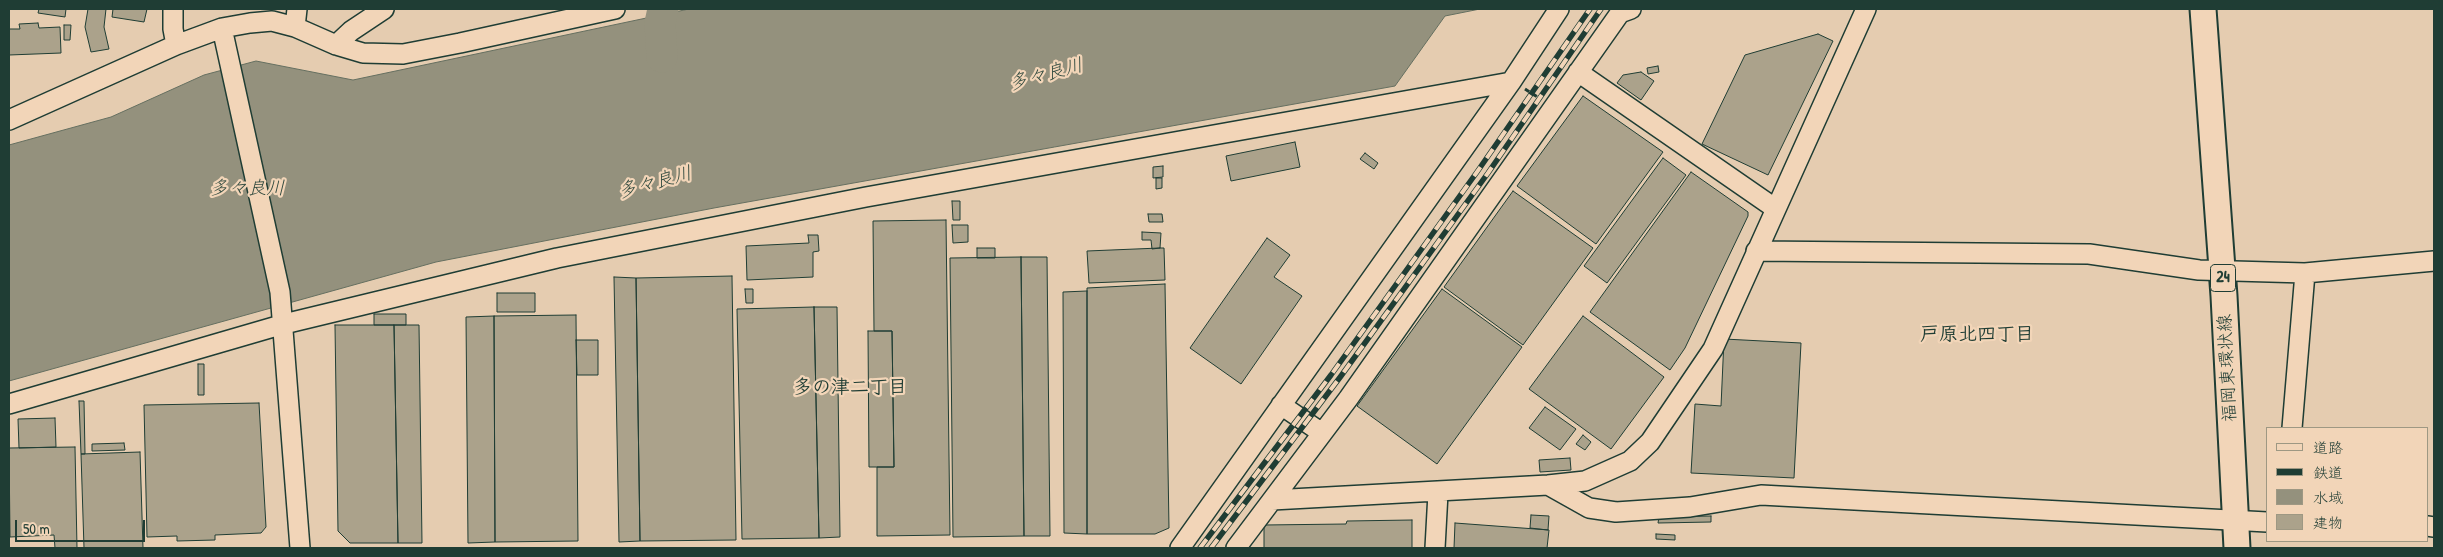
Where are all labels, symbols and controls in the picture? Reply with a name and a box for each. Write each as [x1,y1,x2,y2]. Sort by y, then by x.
water label: 多々良川 [1006,54,1086,96]
water label: 多々良川 [615,162,695,204]
water label: 多々良川 [209,178,285,200]
road number: 24 [2210,264,2236,292]
street label: 福岡東環状線 [2214,314,2242,422]
district label: 戸原北四丁目 [1920,324,2034,346]
district label: 多の津二丁目 [793,377,907,399]
legend [2266,427,2428,542]
text: 道路 [2313,437,2343,458]
text: 鉄道 [2313,462,2343,483]
text: 水域 [2313,487,2343,508]
scale bar [18,510,148,542]
text: 建物 [2313,512,2343,533]
text: 50 m [23,518,50,539]

